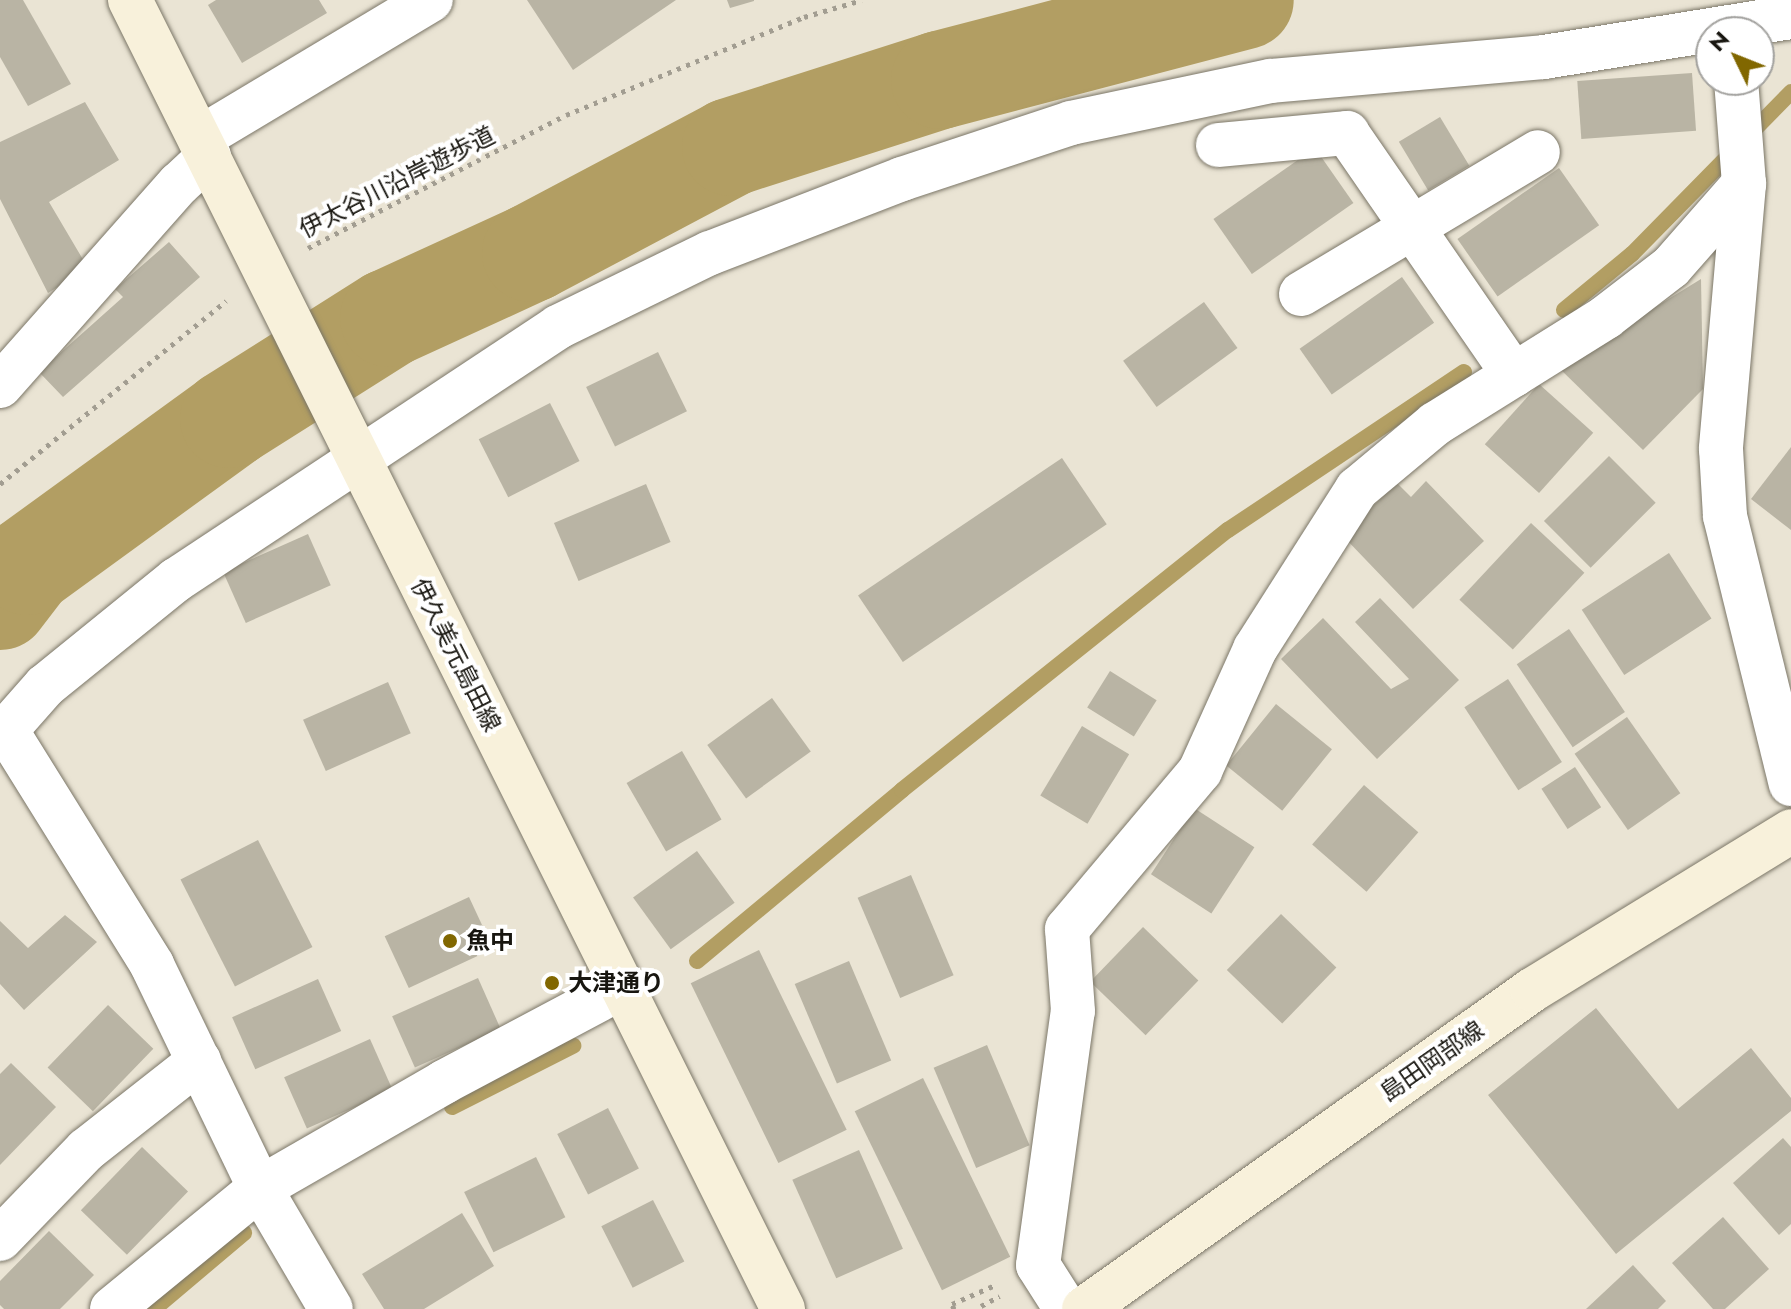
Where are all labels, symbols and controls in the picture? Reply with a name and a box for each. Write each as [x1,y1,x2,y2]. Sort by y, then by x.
north arrow [1695,16,1775,96]
text: N [1701,24,1737,58]
street label: 伊太谷川沿岸遊歩道 [294,120,500,244]
street label: 伊久美元島田線 [405,574,507,736]
place label: 魚中 [466,927,514,955]
marker: 魚中 [441,932,459,950]
place label: 大津通り [568,969,664,997]
marker: 大津通り [543,974,561,992]
street label: 島田岡部線 [1375,1015,1489,1107]

